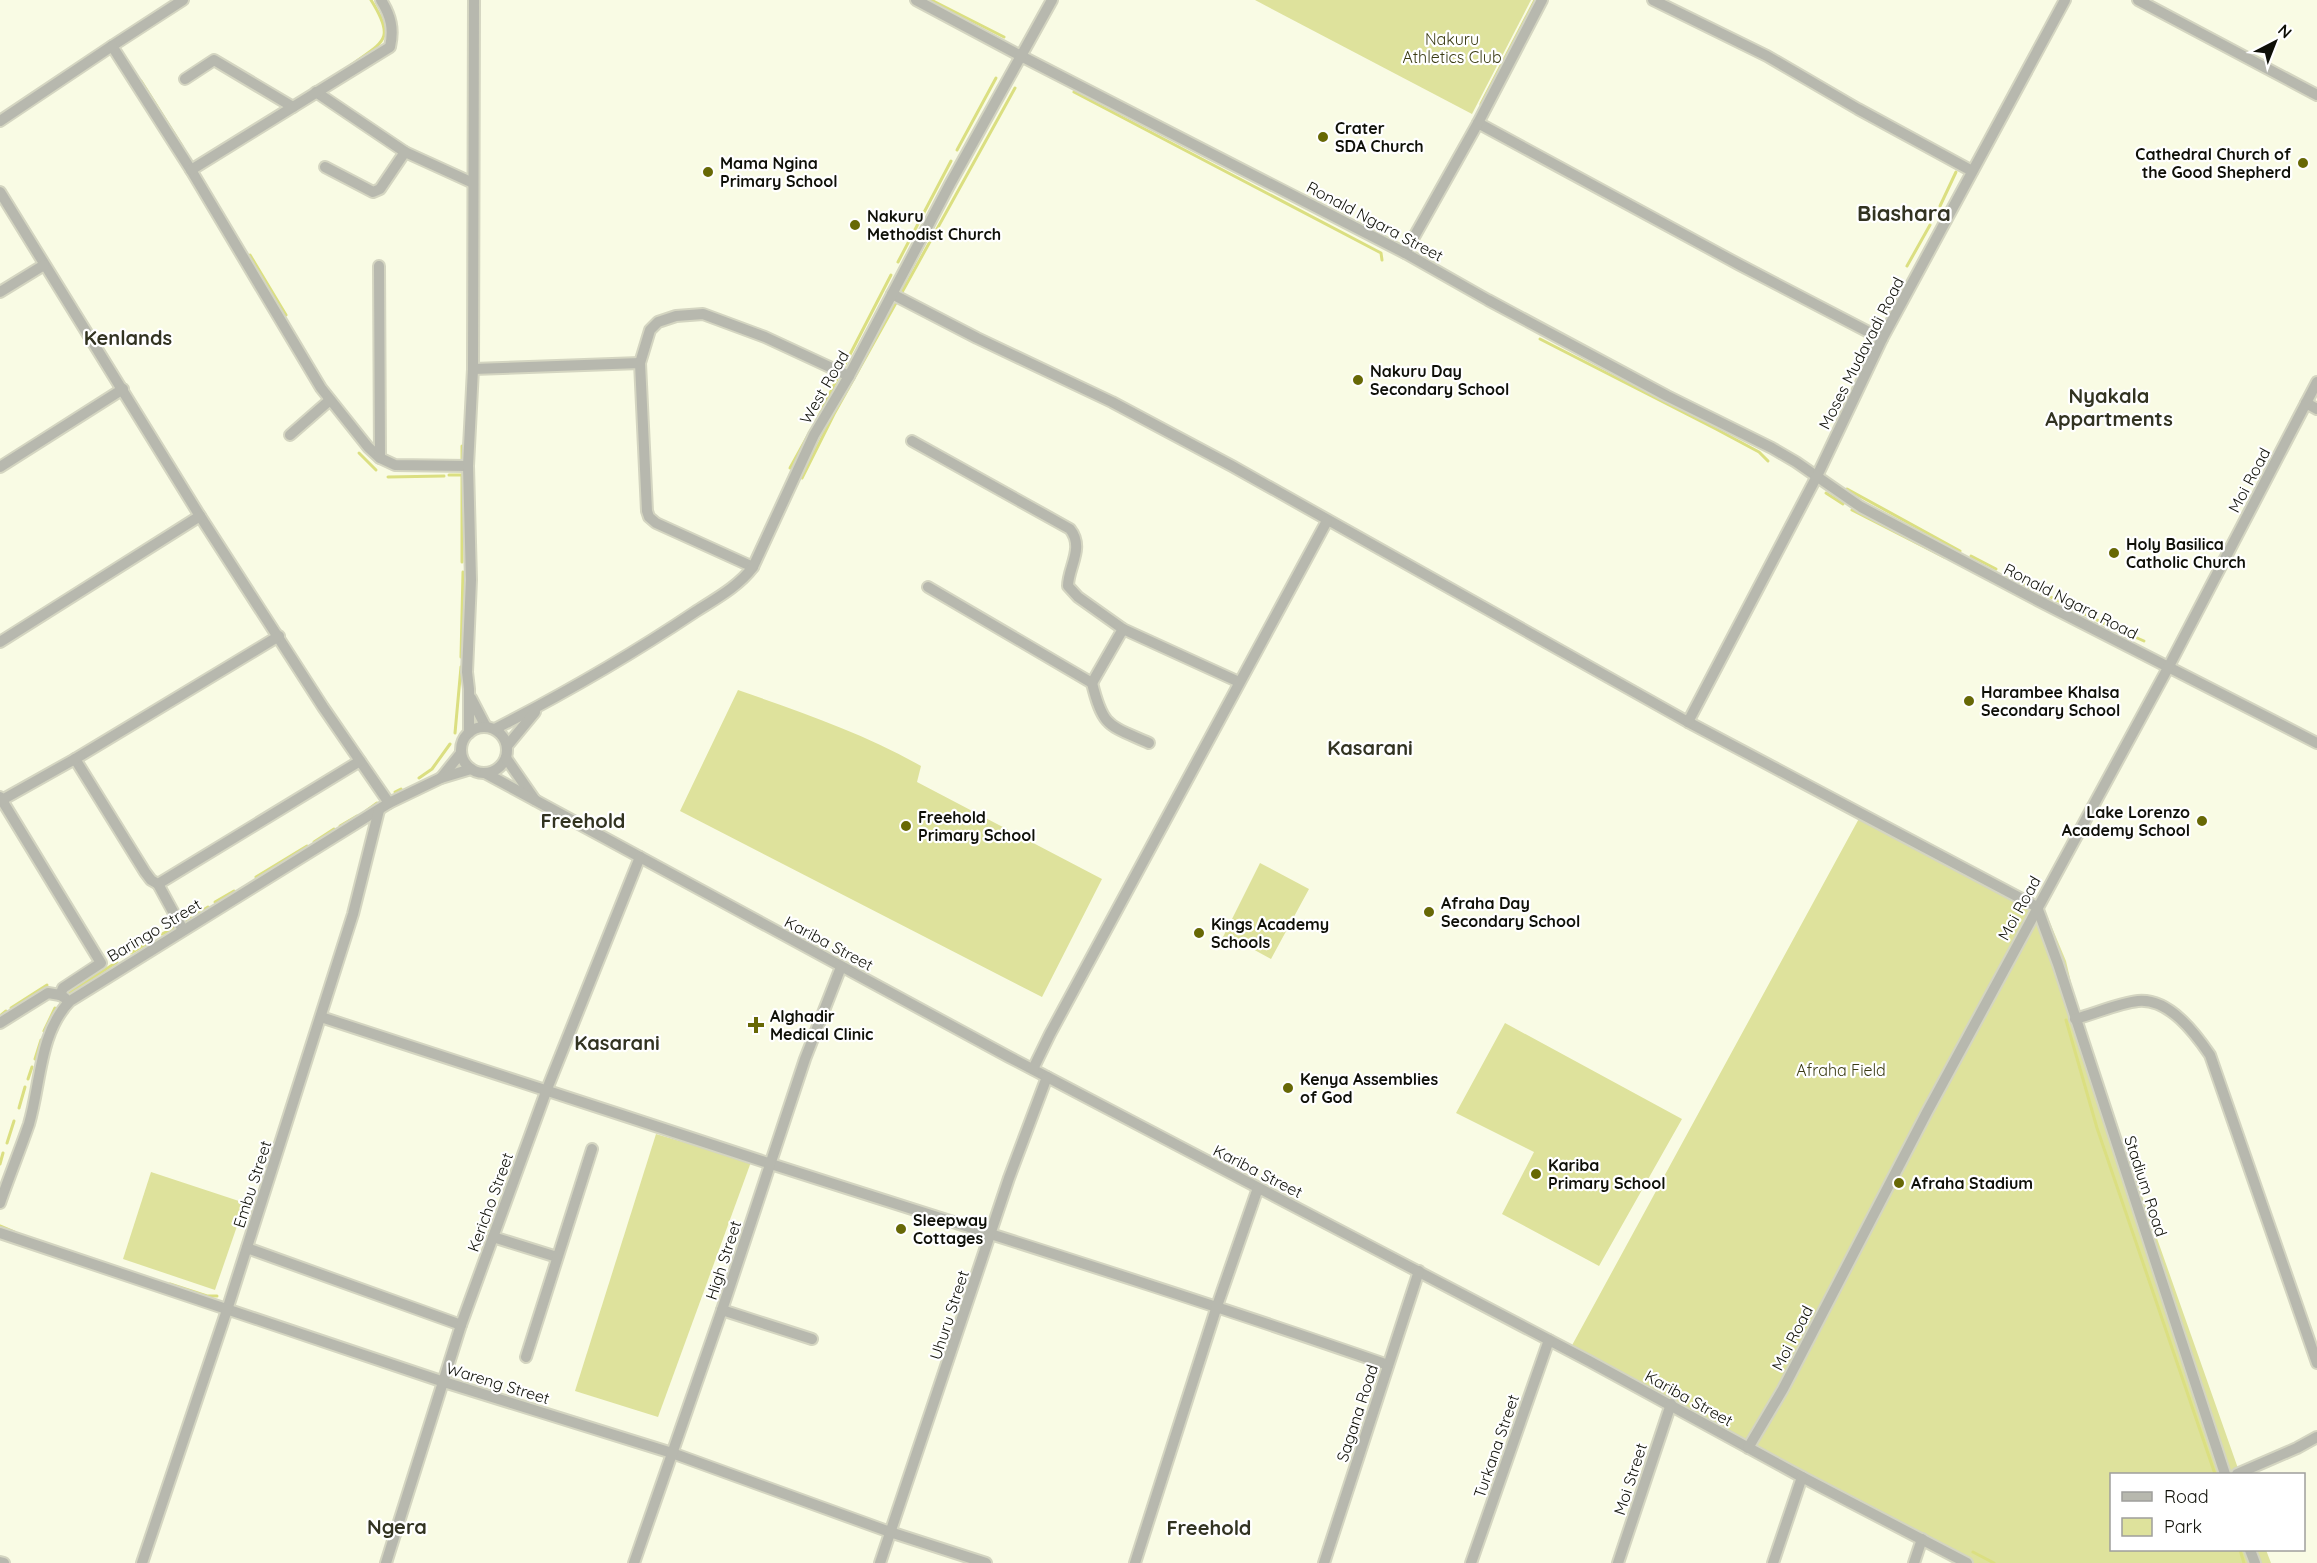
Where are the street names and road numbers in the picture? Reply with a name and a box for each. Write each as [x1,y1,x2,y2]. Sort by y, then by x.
street label: Ronald Ngara Street [1303,177,1447,265]
street label: Moses Mudavadi Road [1814,274,1908,432]
street label: West Road [795,347,853,427]
street label: Moi Road [2224,444,2274,516]
street label: Ronald Ngara Road [2001,559,2141,643]
street label: Moi Road [1993,872,2045,944]
street label: Baringo Street [103,894,205,966]
street label: Kariba Street [781,911,877,975]
street label: Stadium Road [2120,1133,2172,1239]
street label: Embu Street [228,1138,276,1230]
street label: Kariba Street [1210,1140,1306,1202]
street label: Kericho Street [463,1150,517,1254]
street label: High Street [701,1218,745,1302]
street label: Uhuru Street [925,1268,973,1362]
street label: Moi Road [1767,1302,1817,1374]
street label: Wareng Street [444,1358,552,1408]
street label: Sagana Road [1332,1362,1382,1464]
street label: Kariba Street [1641,1366,1737,1430]
street label: Turkana Street [1469,1392,1523,1500]
street label: Moi Street [1609,1441,1651,1517]

